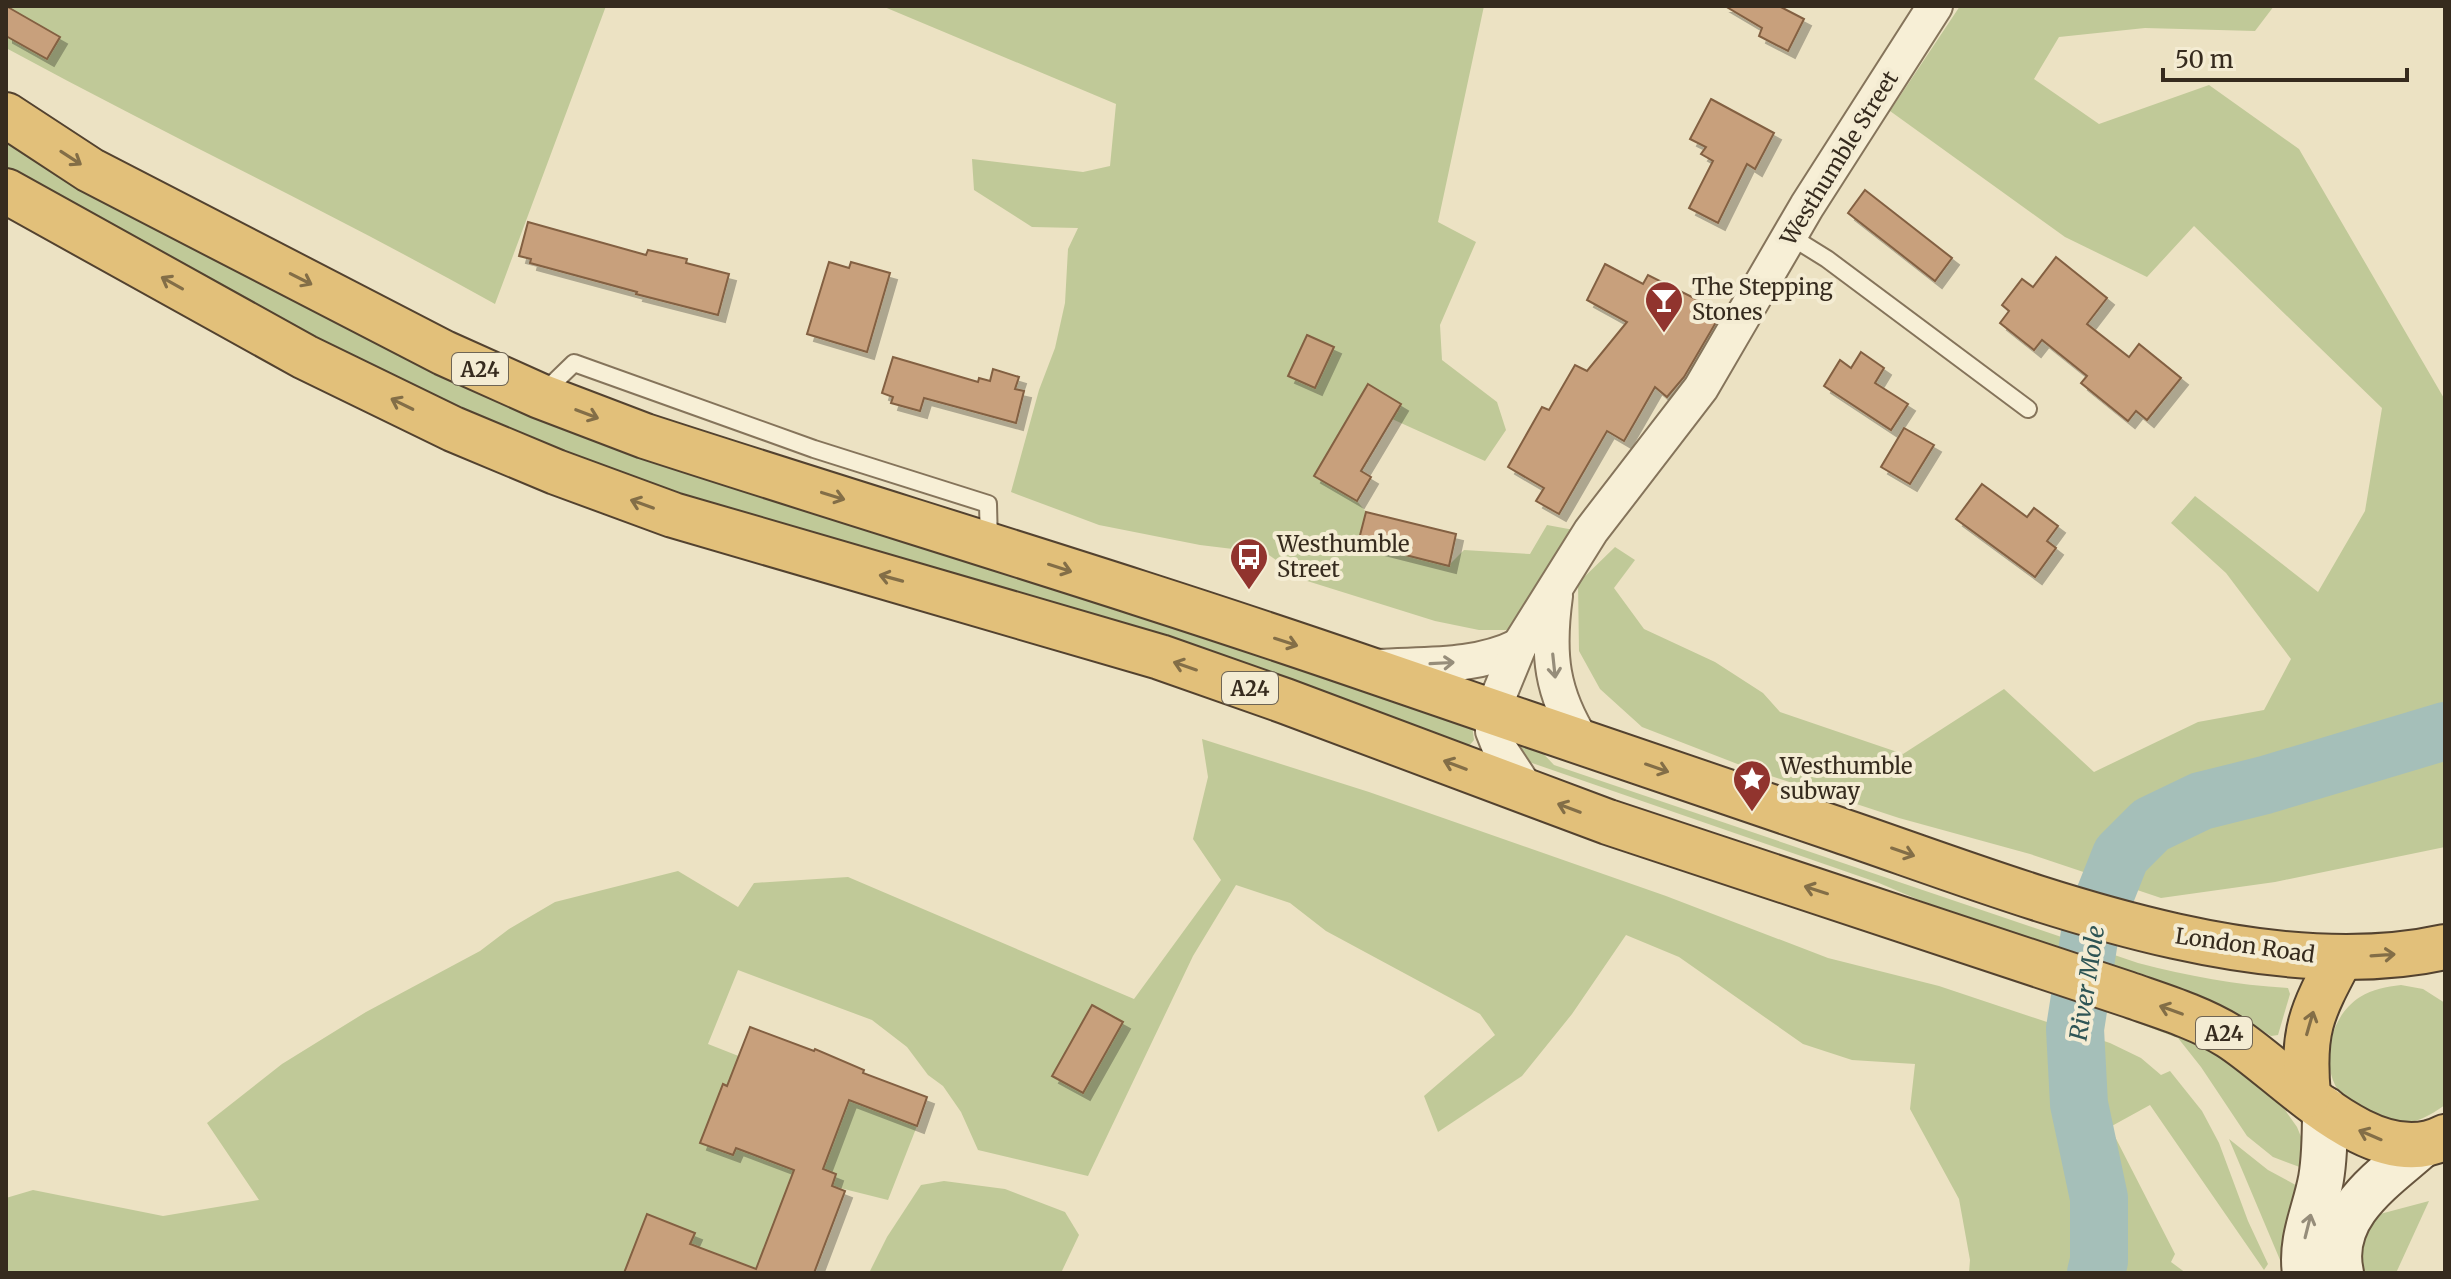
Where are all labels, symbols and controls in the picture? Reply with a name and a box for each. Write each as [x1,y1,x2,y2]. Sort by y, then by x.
scale bar [2163,32,2407,82]
text: 50 m [2175,44,2234,75]
street label: Westhumble Street [1773,65,1904,251]
one-way arrow [60,150,82,166]
one-way arrow [289,271,313,287]
place label: The Stepping Stones [1692,273,1833,326]
one-way arrow [160,275,184,290]
bar icon: The Stepping Stones [1643,279,1685,334]
road number: A24 [452,353,508,385]
one-way arrow [390,396,414,411]
one-way arrow [574,408,599,422]
one-way arrow [820,490,845,505]
one-way arrow [630,495,655,510]
place label: Westhumble Street [1276,530,1409,583]
bus stop icon: Westhumble Street [1228,536,1270,591]
one-way arrow [1048,562,1073,577]
one-way arrow [878,570,904,585]
one-way arrow [1273,635,1298,650]
one-way arrow [1546,652,1561,678]
one-way arrow [1428,655,1455,670]
one-way arrow [1173,657,1198,672]
road number: A24 [1222,672,1278,704]
place label: Westhumble subway [1779,752,1912,805]
one-way arrow [1443,757,1468,771]
place icon: Westhumble subway [1731,758,1773,813]
one-way arrow [1644,762,1669,777]
one-way arrow [1557,800,1582,814]
one-way arrow [1890,845,1915,860]
one-way arrow [1803,882,1828,897]
street label: London Road [2173,921,2317,969]
water label: River Mole [2063,923,2111,1043]
one-way arrow [2369,947,2396,962]
one-way arrow [2159,1002,2184,1016]
one-way arrow [2303,1011,2318,1037]
road number: A24 [2196,1017,2252,1049]
one-way arrow [2358,1127,2383,1142]
one-way arrow [2302,1214,2317,1240]

